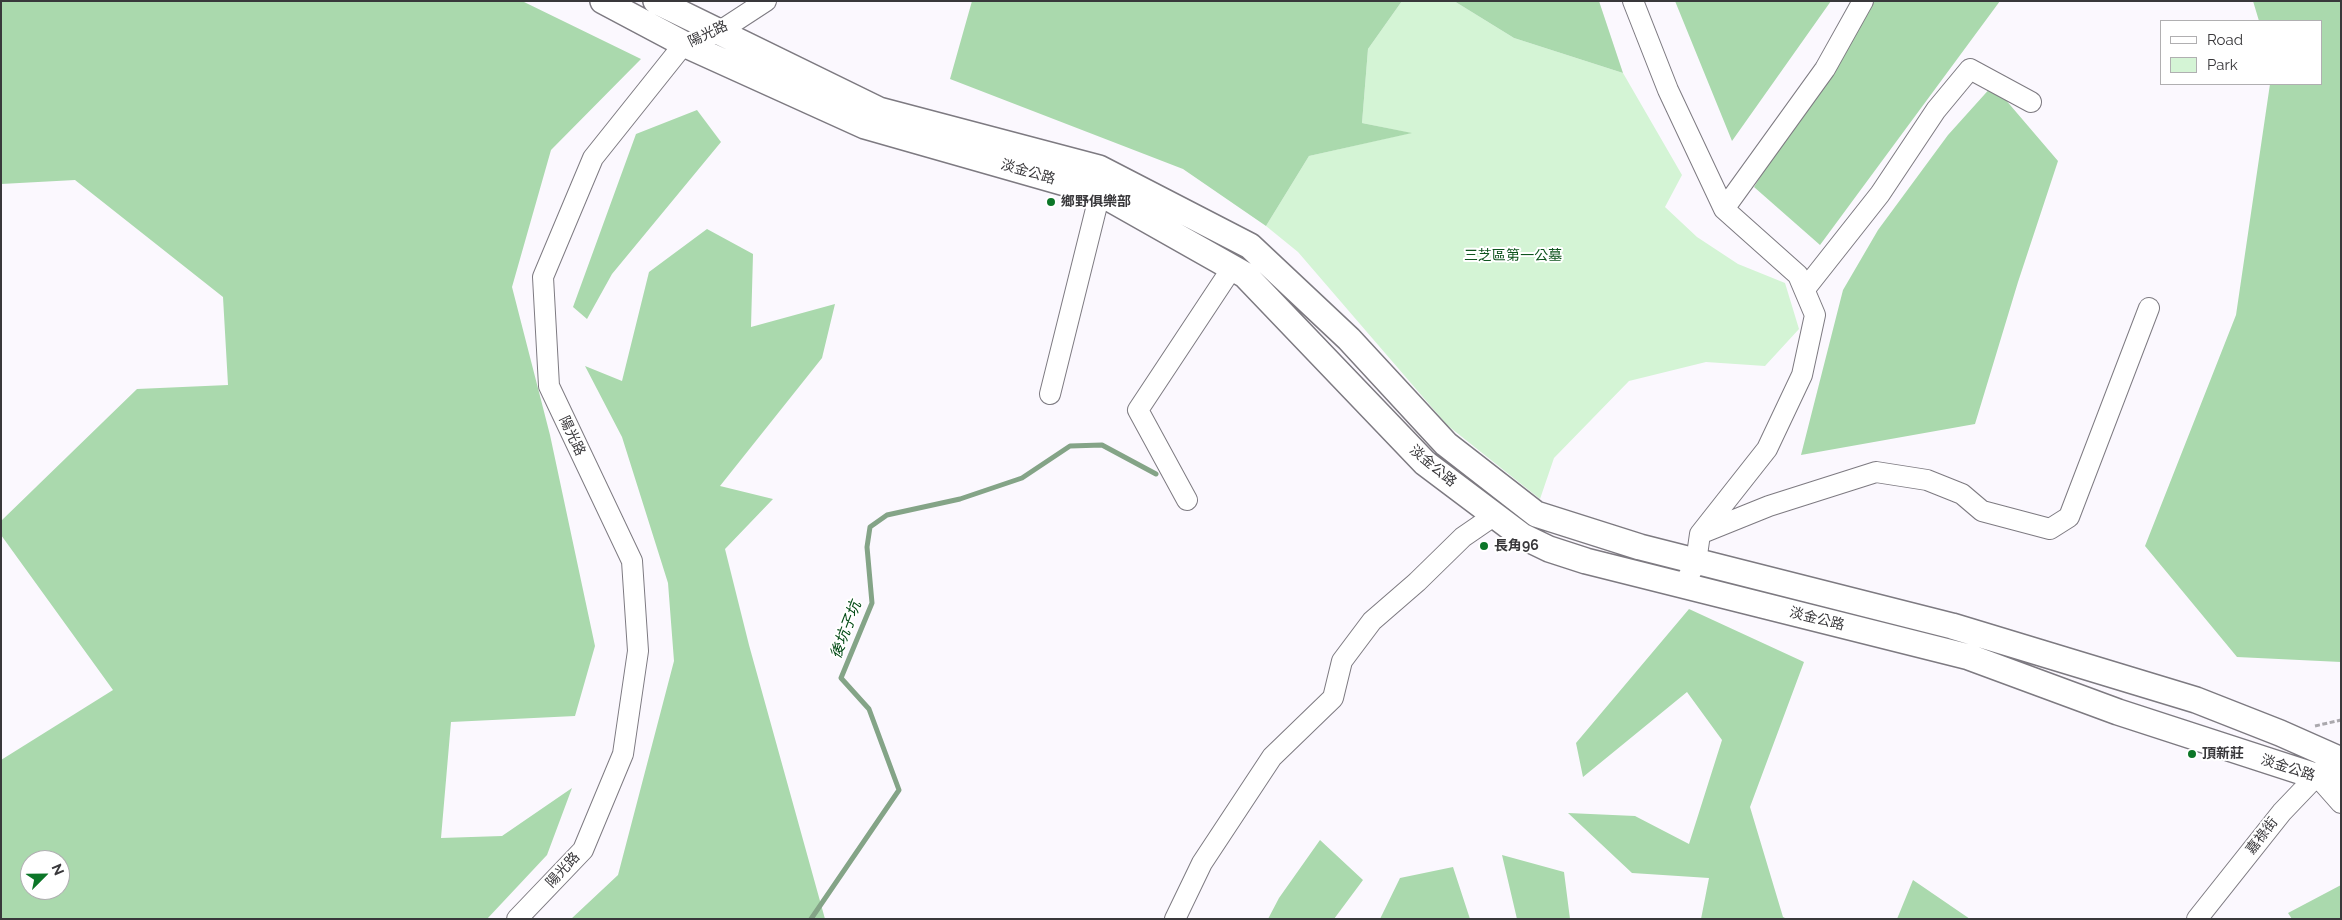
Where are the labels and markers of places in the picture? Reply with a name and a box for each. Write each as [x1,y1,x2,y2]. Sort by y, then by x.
place label: 鄉野俱樂部 [1061,194,1131,210]
marker: 鄉野俱樂部 [1045,196,1057,208]
place label: 長角96 [1494,538,1539,554]
marker: 長角96 [1478,540,1490,552]
place label: 頂新莊 [2202,746,2244,762]
marker: 頂新莊 [2186,748,2198,760]

